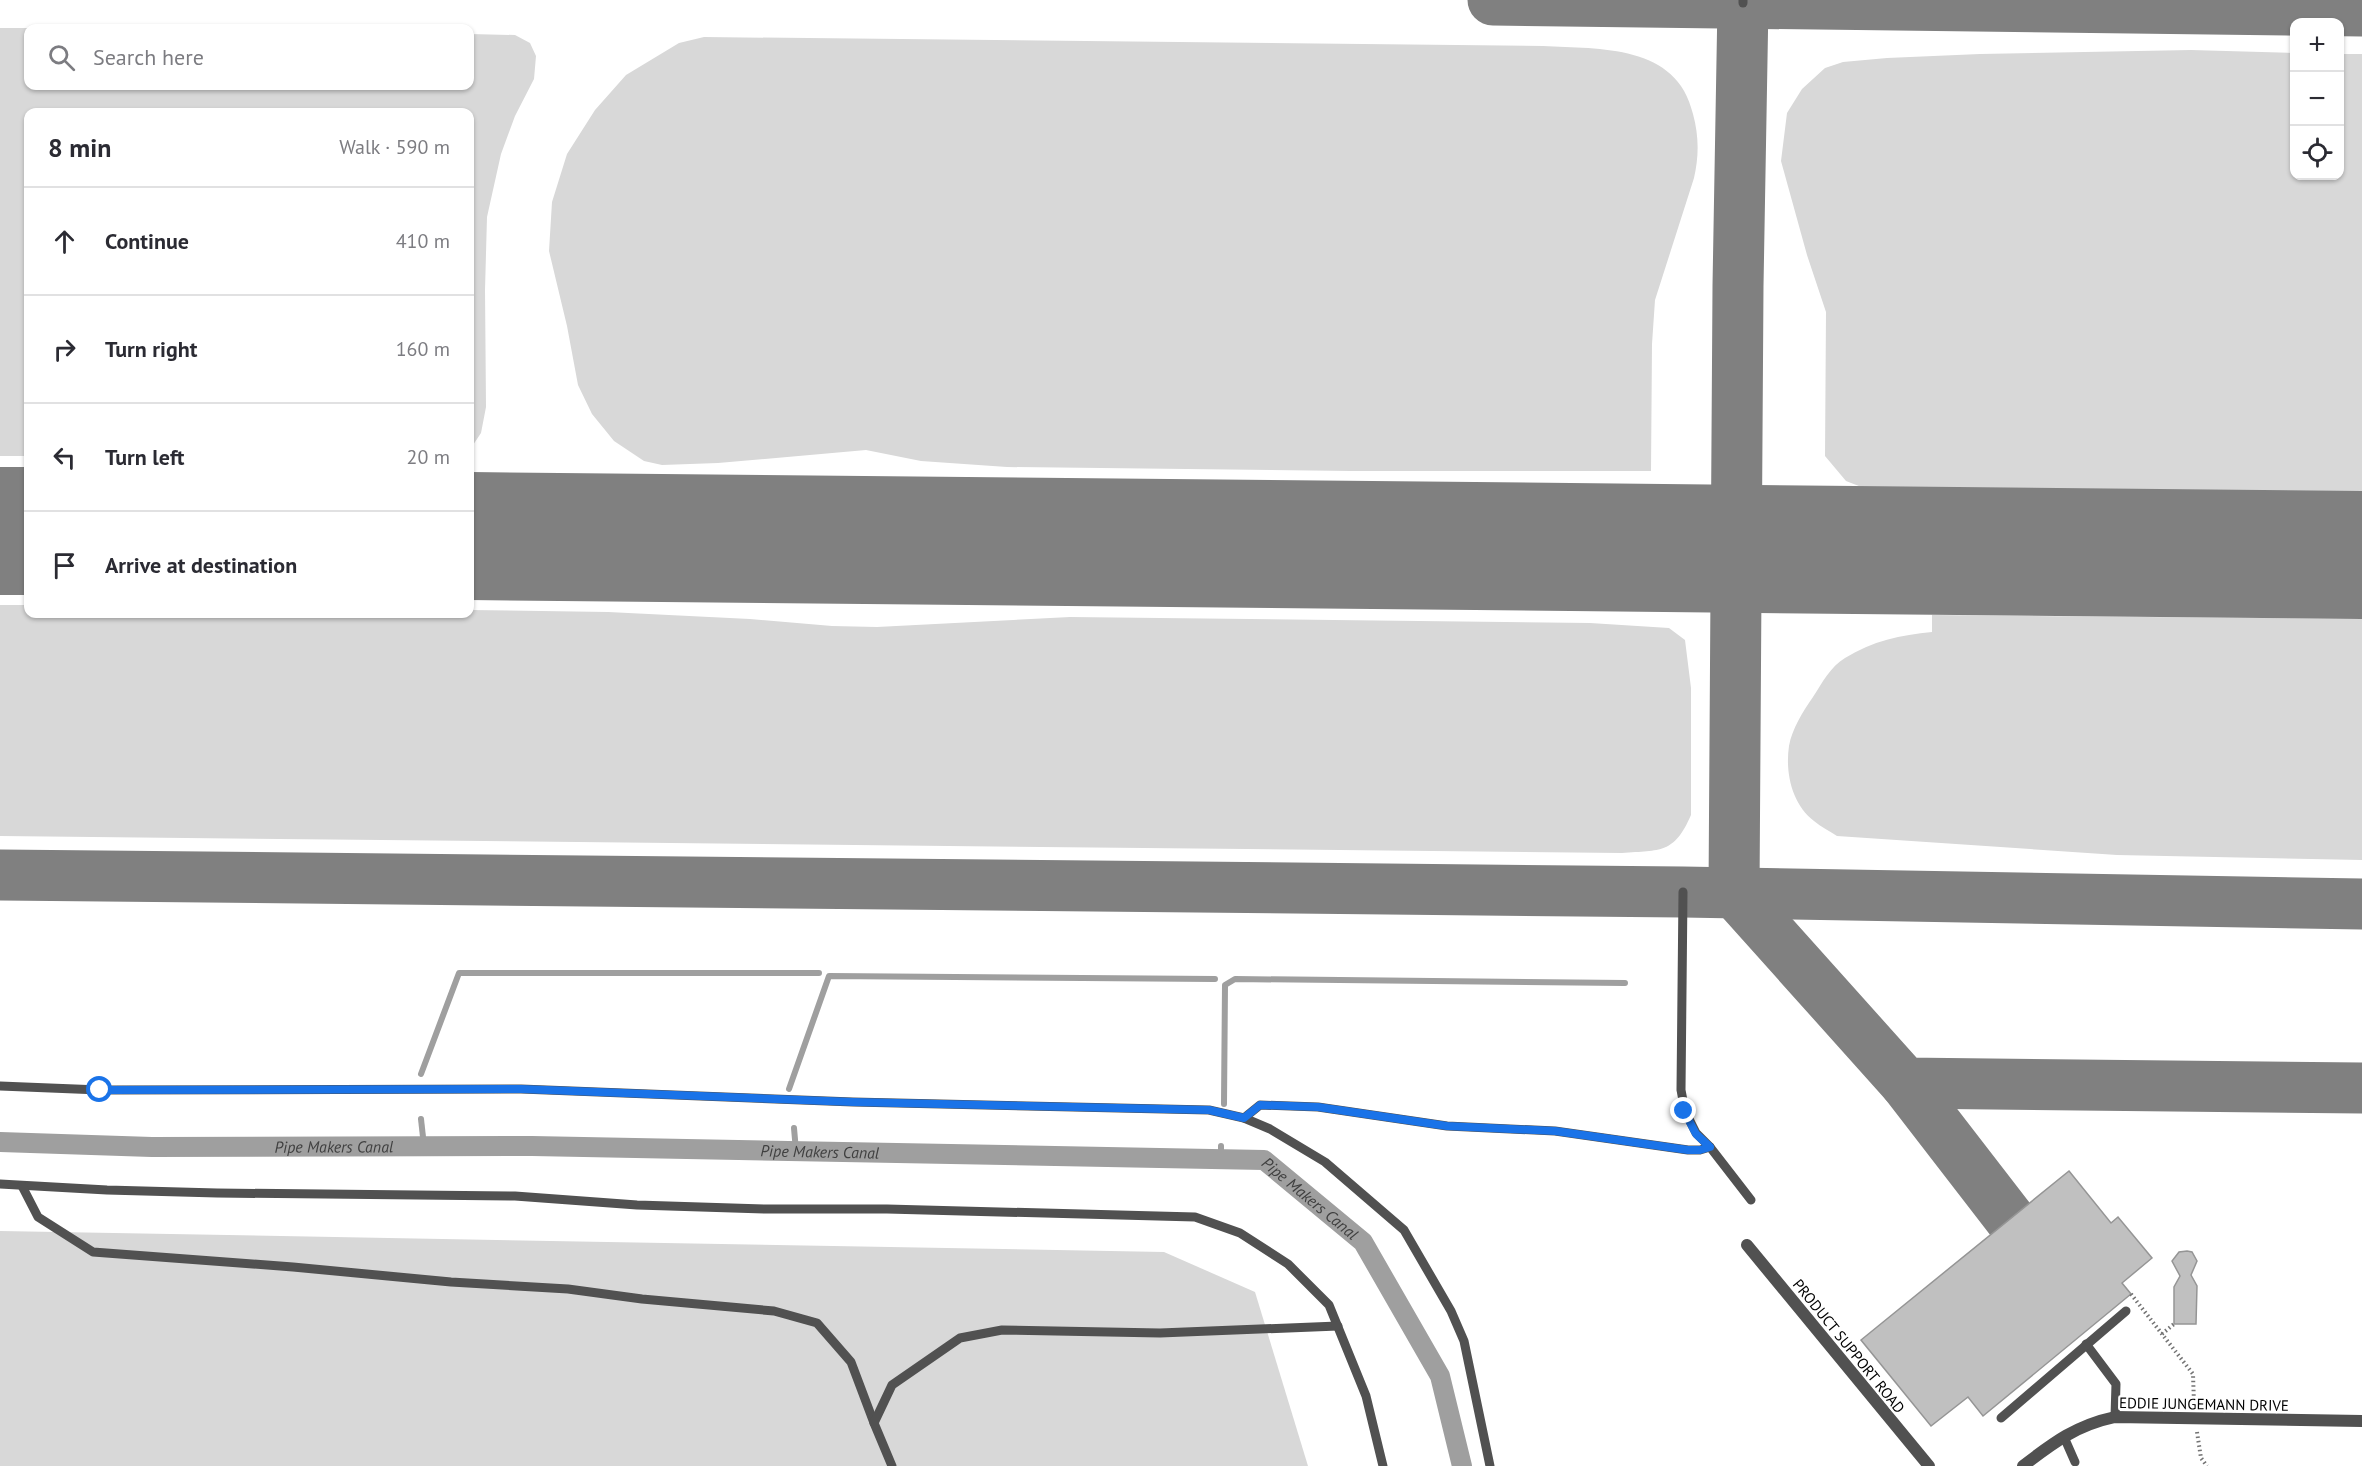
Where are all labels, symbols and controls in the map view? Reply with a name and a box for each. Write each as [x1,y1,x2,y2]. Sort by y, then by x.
map controls [2290,18,2344,180]
button: + [2290,18,2344,72]
search box [24,24,474,90]
icon: search [45,41,78,74]
text: Search here [93,43,204,71]
button: − [2290,72,2344,126]
button: locate [2290,126,2344,180]
text: 8 min [48,131,111,164]
text: Walk · 590 m [339,134,450,160]
icon: ahead [48,225,81,258]
text: Continue [105,227,189,255]
text: 410 m [396,228,450,254]
icon: right [48,333,81,366]
text: Turn right [105,335,197,363]
text: 160 m [396,336,450,362]
icon: left [48,441,81,474]
text: Turn left [105,443,185,471]
text: 20 m [407,444,450,470]
icon: arrive [48,549,81,582]
text: Arrive at destination [105,551,297,579]
route start [86,1076,112,1102]
route end [1670,1097,1696,1123]
water label: Pipe Makers Canal [274,1136,394,1157]
water label: Pipe Makers Canal [760,1140,880,1163]
water label: Pipe Makers Canal [1258,1153,1363,1244]
street label: PRODUCT SUPPORT ROAD [1789,1275,1909,1417]
street label: EDDIE JUNGEMANN DRIVE [2119,1393,2289,1415]

